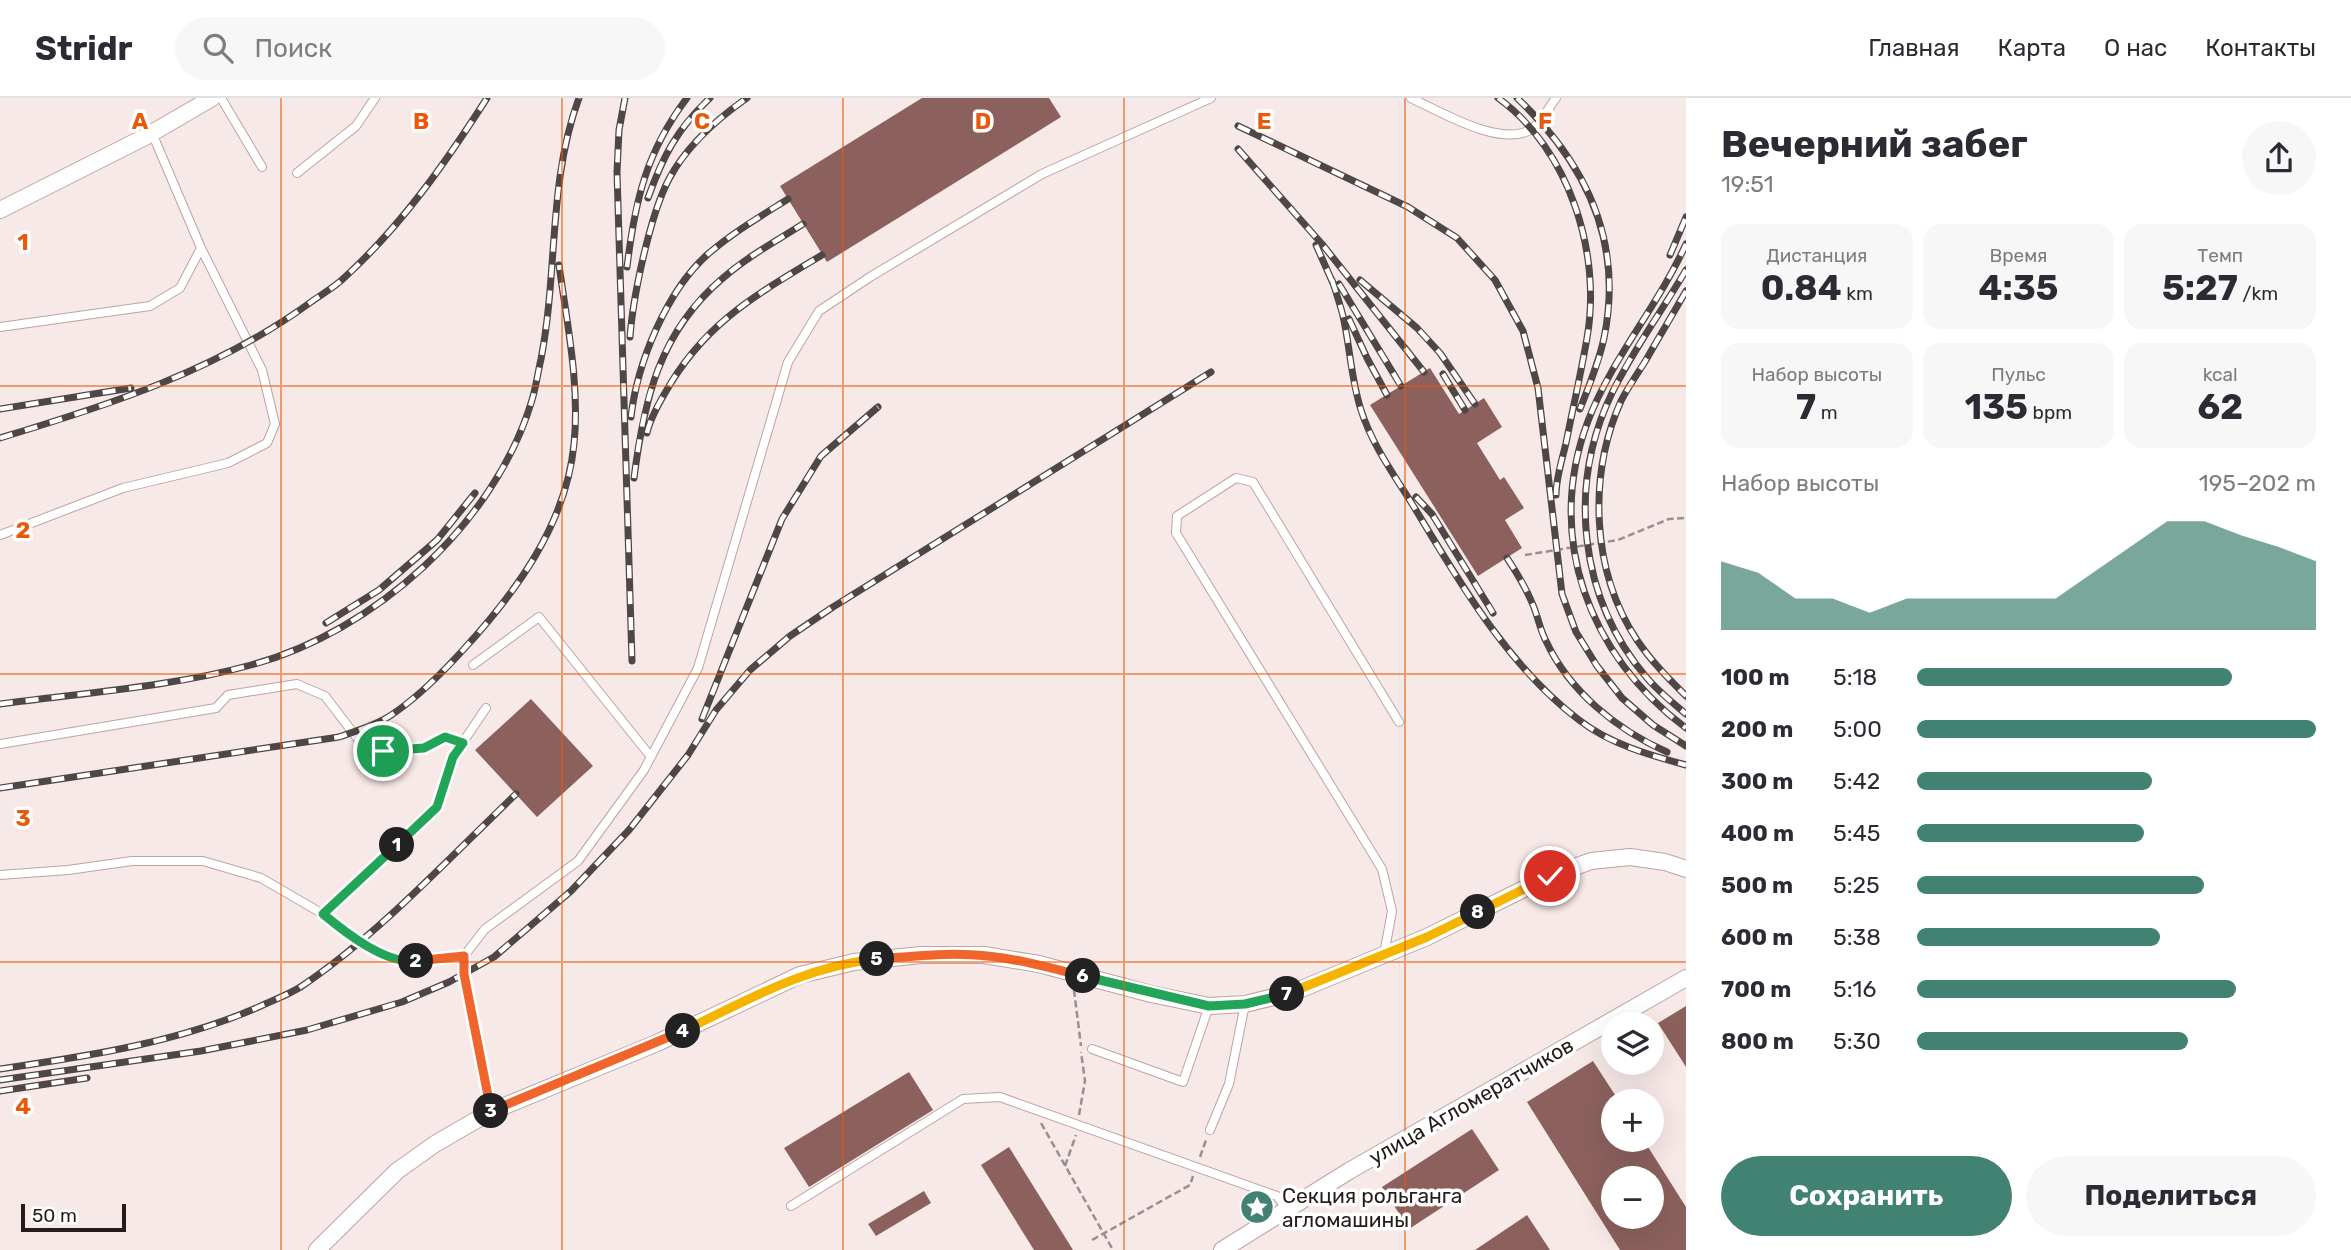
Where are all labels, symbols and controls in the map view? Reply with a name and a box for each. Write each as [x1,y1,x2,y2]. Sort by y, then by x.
search box [175,17,665,80]
text: Stridr [35,29,133,68]
icon: search [199,29,237,67]
text: Поиск [255,33,332,64]
text: Главная [1868,34,1960,62]
text: Карта [1998,34,2066,62]
text: О нас [2104,34,2167,62]
text: Контакты [2205,34,2316,62]
text: A [132,107,149,135]
text: B [413,107,429,135]
text: C [694,107,710,135]
text: D [975,107,991,135]
text: E [1257,107,1271,135]
text: F [1538,107,1552,135]
text: Вечерний забег [1721,121,2028,167]
button: share [2242,121,2316,195]
text: 19:51 [1721,170,1774,198]
text: 1 [17,228,29,256]
text: Дистанция [1766,244,1867,267]
text: Время [1990,244,2047,267]
text: Темп [2197,244,2243,267]
text: 0.84 [1761,267,1842,309]
text: 4:35 [1979,267,2058,309]
text: 5:27 [2162,267,2238,309]
text: km [1842,282,1873,305]
text: /km [2238,282,2278,305]
text: Набор высоты [1751,363,1882,386]
text: Пульс [1991,363,2046,386]
text: kcal [2203,363,2238,386]
text: 7 [1796,386,1816,428]
text: 135 [1965,386,2028,428]
text: 62 [2197,386,2243,428]
text: m [1816,401,1838,424]
text: bpm [2028,401,2072,424]
text: Набор высоты [1721,469,1879,497]
text: 195–202 m [2199,469,2316,497]
text: 2 [16,516,30,544]
text: 100 m [1721,663,1790,691]
text: 5:18 [1833,663,1877,691]
text: 200 m [1721,715,1793,743]
text: 5:00 [1833,715,1882,743]
pin [353,721,413,781]
icon: arrive [364,732,402,770]
text: 300 m [1721,767,1793,795]
text: 5:42 [1833,767,1880,795]
text: 3 [15,804,31,832]
text: 400 m [1721,819,1794,847]
text: 5:45 [1833,819,1881,847]
pin: 1 [380,828,414,862]
text: 1 [392,833,401,856]
pin [1520,846,1580,906]
icon: check [1531,857,1569,895]
text: 500 m [1721,871,1793,899]
text: 5:25 [1833,871,1880,899]
pin: 8 [1460,894,1496,930]
text: 8 [1471,900,1484,923]
text: 600 m [1721,923,1793,951]
text: 5:38 [1833,923,1881,951]
pin: 5 [860,942,894,976]
pin: 2 [398,944,434,978]
text: 5 [870,947,883,970]
text: 2 [409,949,422,972]
pin: 6 [1066,958,1100,994]
text: 6 [1076,964,1089,987]
text: 700 m [1721,975,1791,1003]
text: 5:16 [1833,975,1876,1003]
pin: 7 [1270,976,1304,1012]
text: 7 [1281,982,1292,1005]
map controls [1601,1012,1664,1229]
button: layers [1601,1012,1664,1075]
pin: 4 [666,1014,700,1048]
text: 4 [676,1019,689,1042]
text: 800 m [1721,1027,1794,1055]
text: 5:30 [1833,1027,1881,1055]
street label: улица Агломератчиков [1364,1032,1578,1170]
button: + [1601,1089,1664,1152]
text: 4 [15,1092,31,1120]
pin: 3 [474,1094,508,1128]
text: 3 [484,1099,497,1122]
button: Сохранить [1721,1156,2012,1236]
button: Поделиться [2026,1156,2316,1236]
button: − [1601,1166,1664,1229]
place label: Секция рольганга агломашины [1282,1183,1462,1232]
place icon: Секция рольганга агломашины [1238,1188,1276,1226]
scale bar [21,1201,126,1233]
text: 50 m [32,1204,77,1227]

